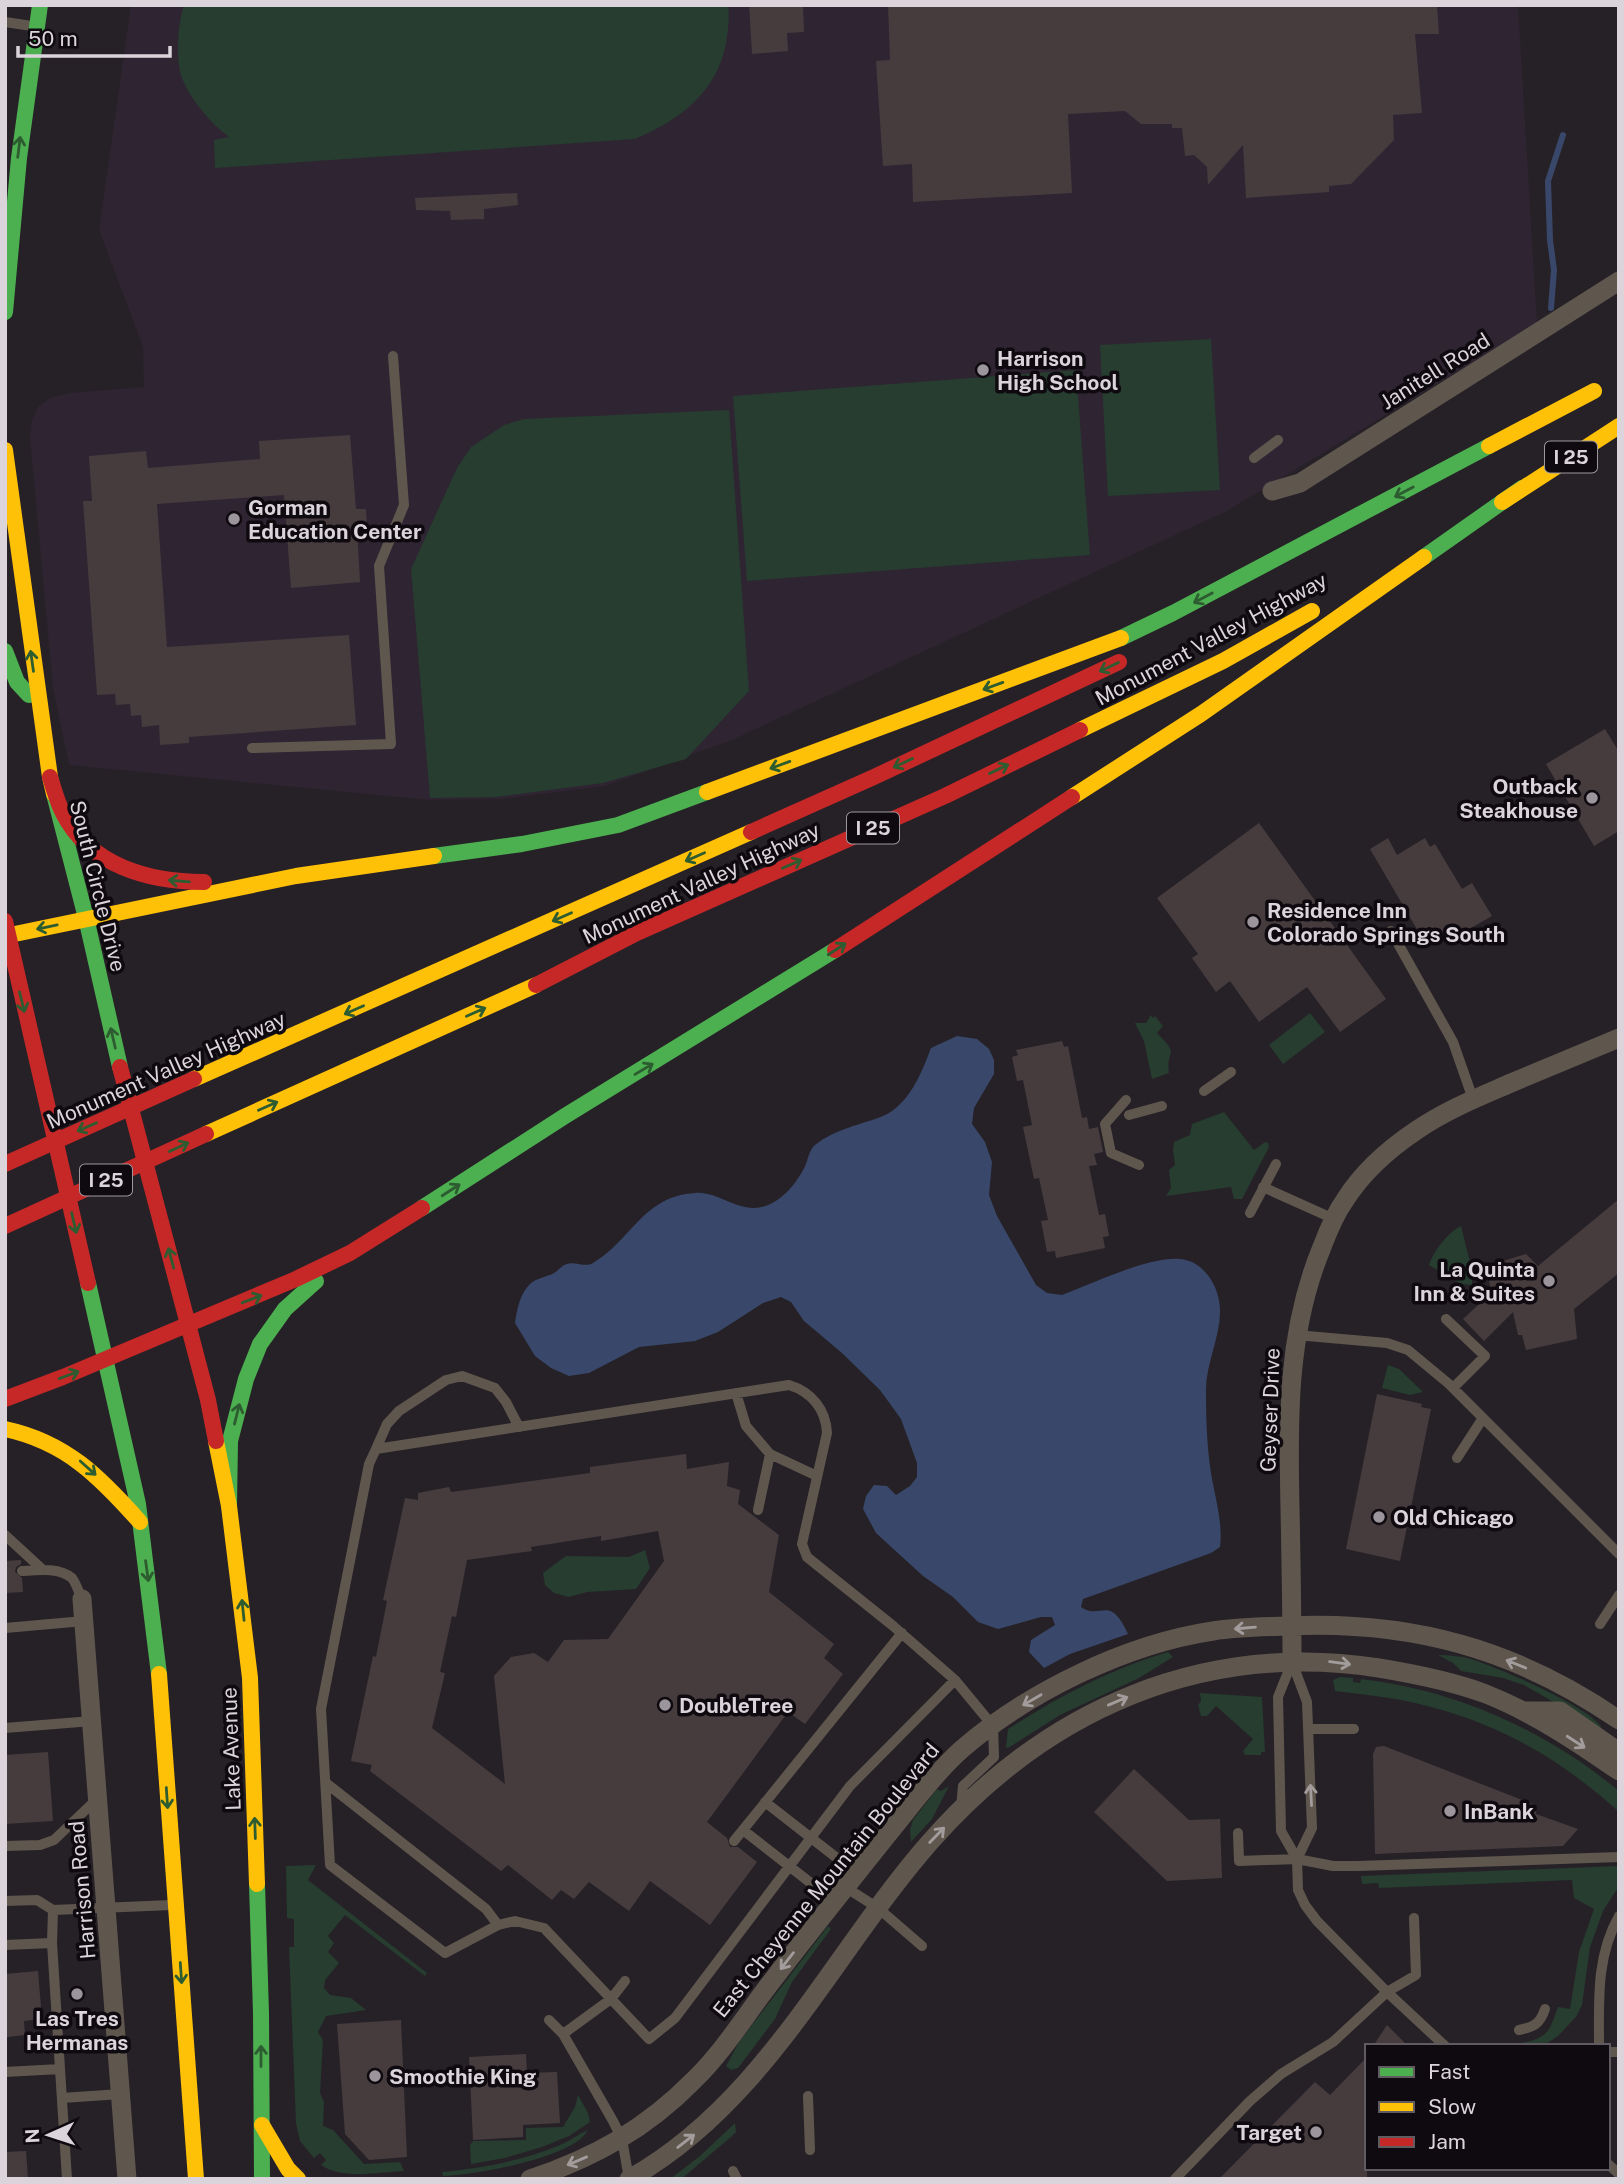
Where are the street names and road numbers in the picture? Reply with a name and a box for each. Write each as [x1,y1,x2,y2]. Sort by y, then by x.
street label: Janitell Road [1376,328,1494,414]
road number: I 25 [1545,442,1597,472]
street label: Monument Valley Highway [1091,567,1331,711]
street label: South Circle Drive [65,798,131,974]
road number: I 25 [847,813,899,844]
street label: Monument Valley Highway [578,817,824,949]
street label: Monument Valley Highway [43,1006,289,1134]
road number: I 25 [80,1164,132,1196]
street label: Geyser Drive [1255,1347,1285,1473]
street label: Lake Avenue [216,1687,246,1811]
street label: East Cheyenne Mountain Boulevard [708,1738,944,2022]
street label: Harrison Road [64,1820,100,1960]

